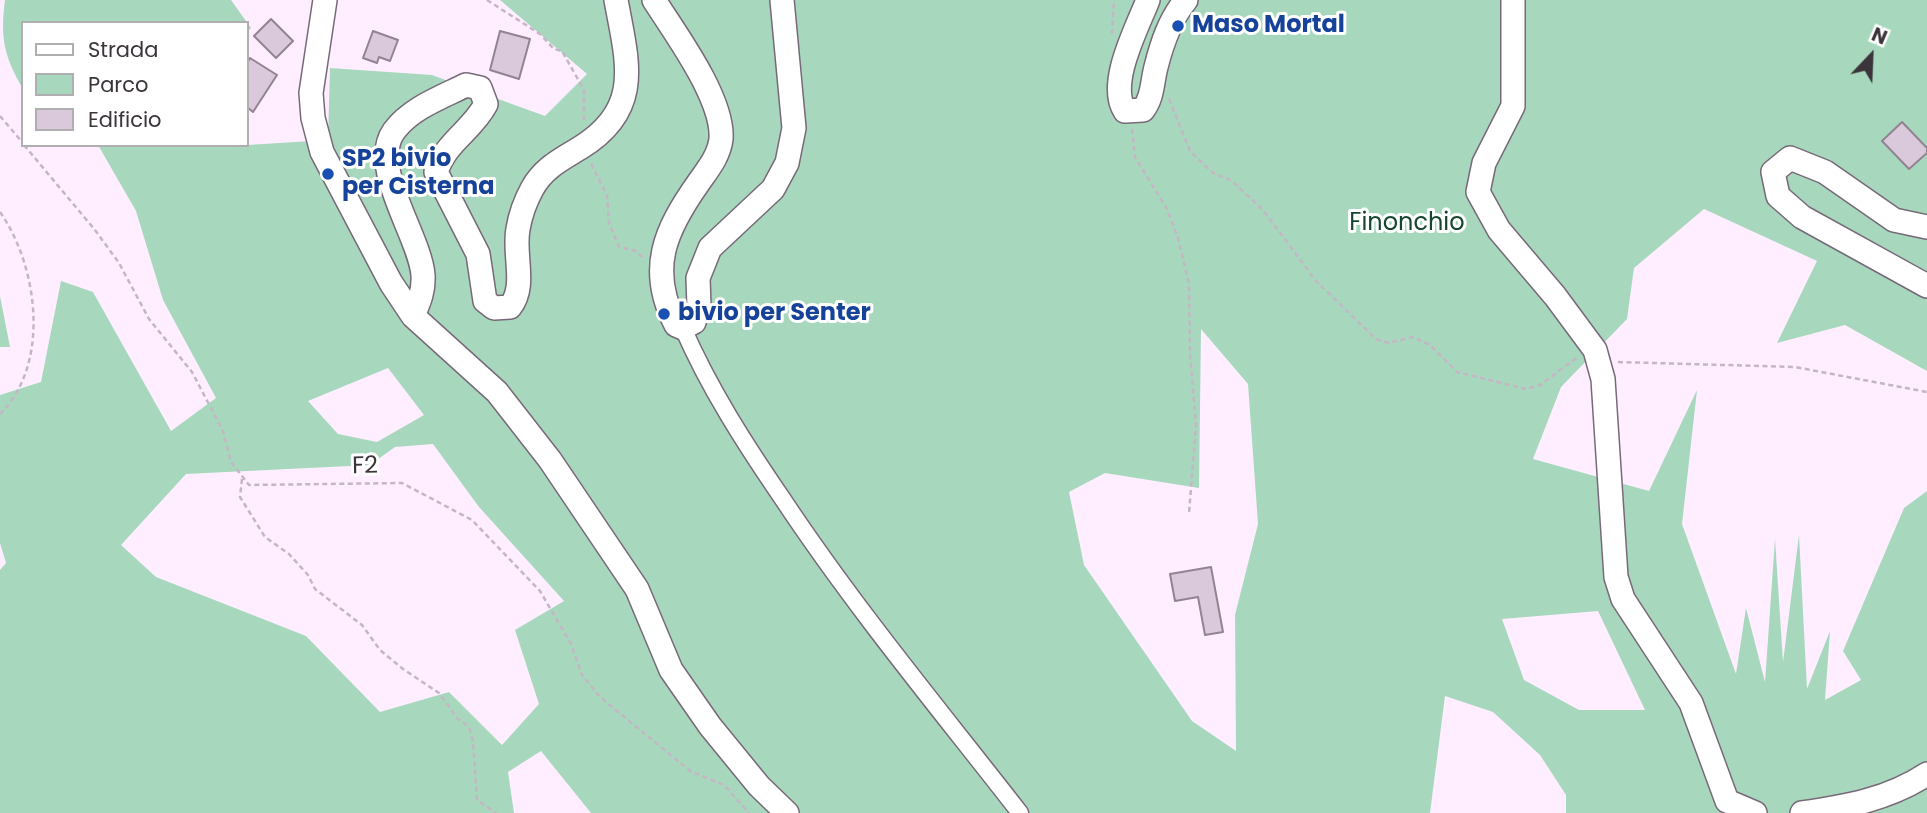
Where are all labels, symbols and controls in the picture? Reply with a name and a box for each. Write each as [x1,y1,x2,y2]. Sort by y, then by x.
place label: Maso Mortal [1192,12,1345,40]
marker: Maso Mortal [1170,18,1186,34]
legend [21,21,248,147]
north arrow [1836,21,1906,91]
text: N [1868,21,1891,51]
text: Strada [88,35,158,64]
text: Parco [88,70,148,99]
text: Edificio [88,105,162,134]
place label: SP2 bivio per Cisterna [342,146,494,202]
marker: SP2 bivio per Cisterna [320,166,336,182]
park label: Finonchio [1349,210,1465,238]
place label: bivio per Senter [678,300,871,328]
marker: bivio per Senter [656,306,672,322]
street label: F2 [352,452,378,482]

